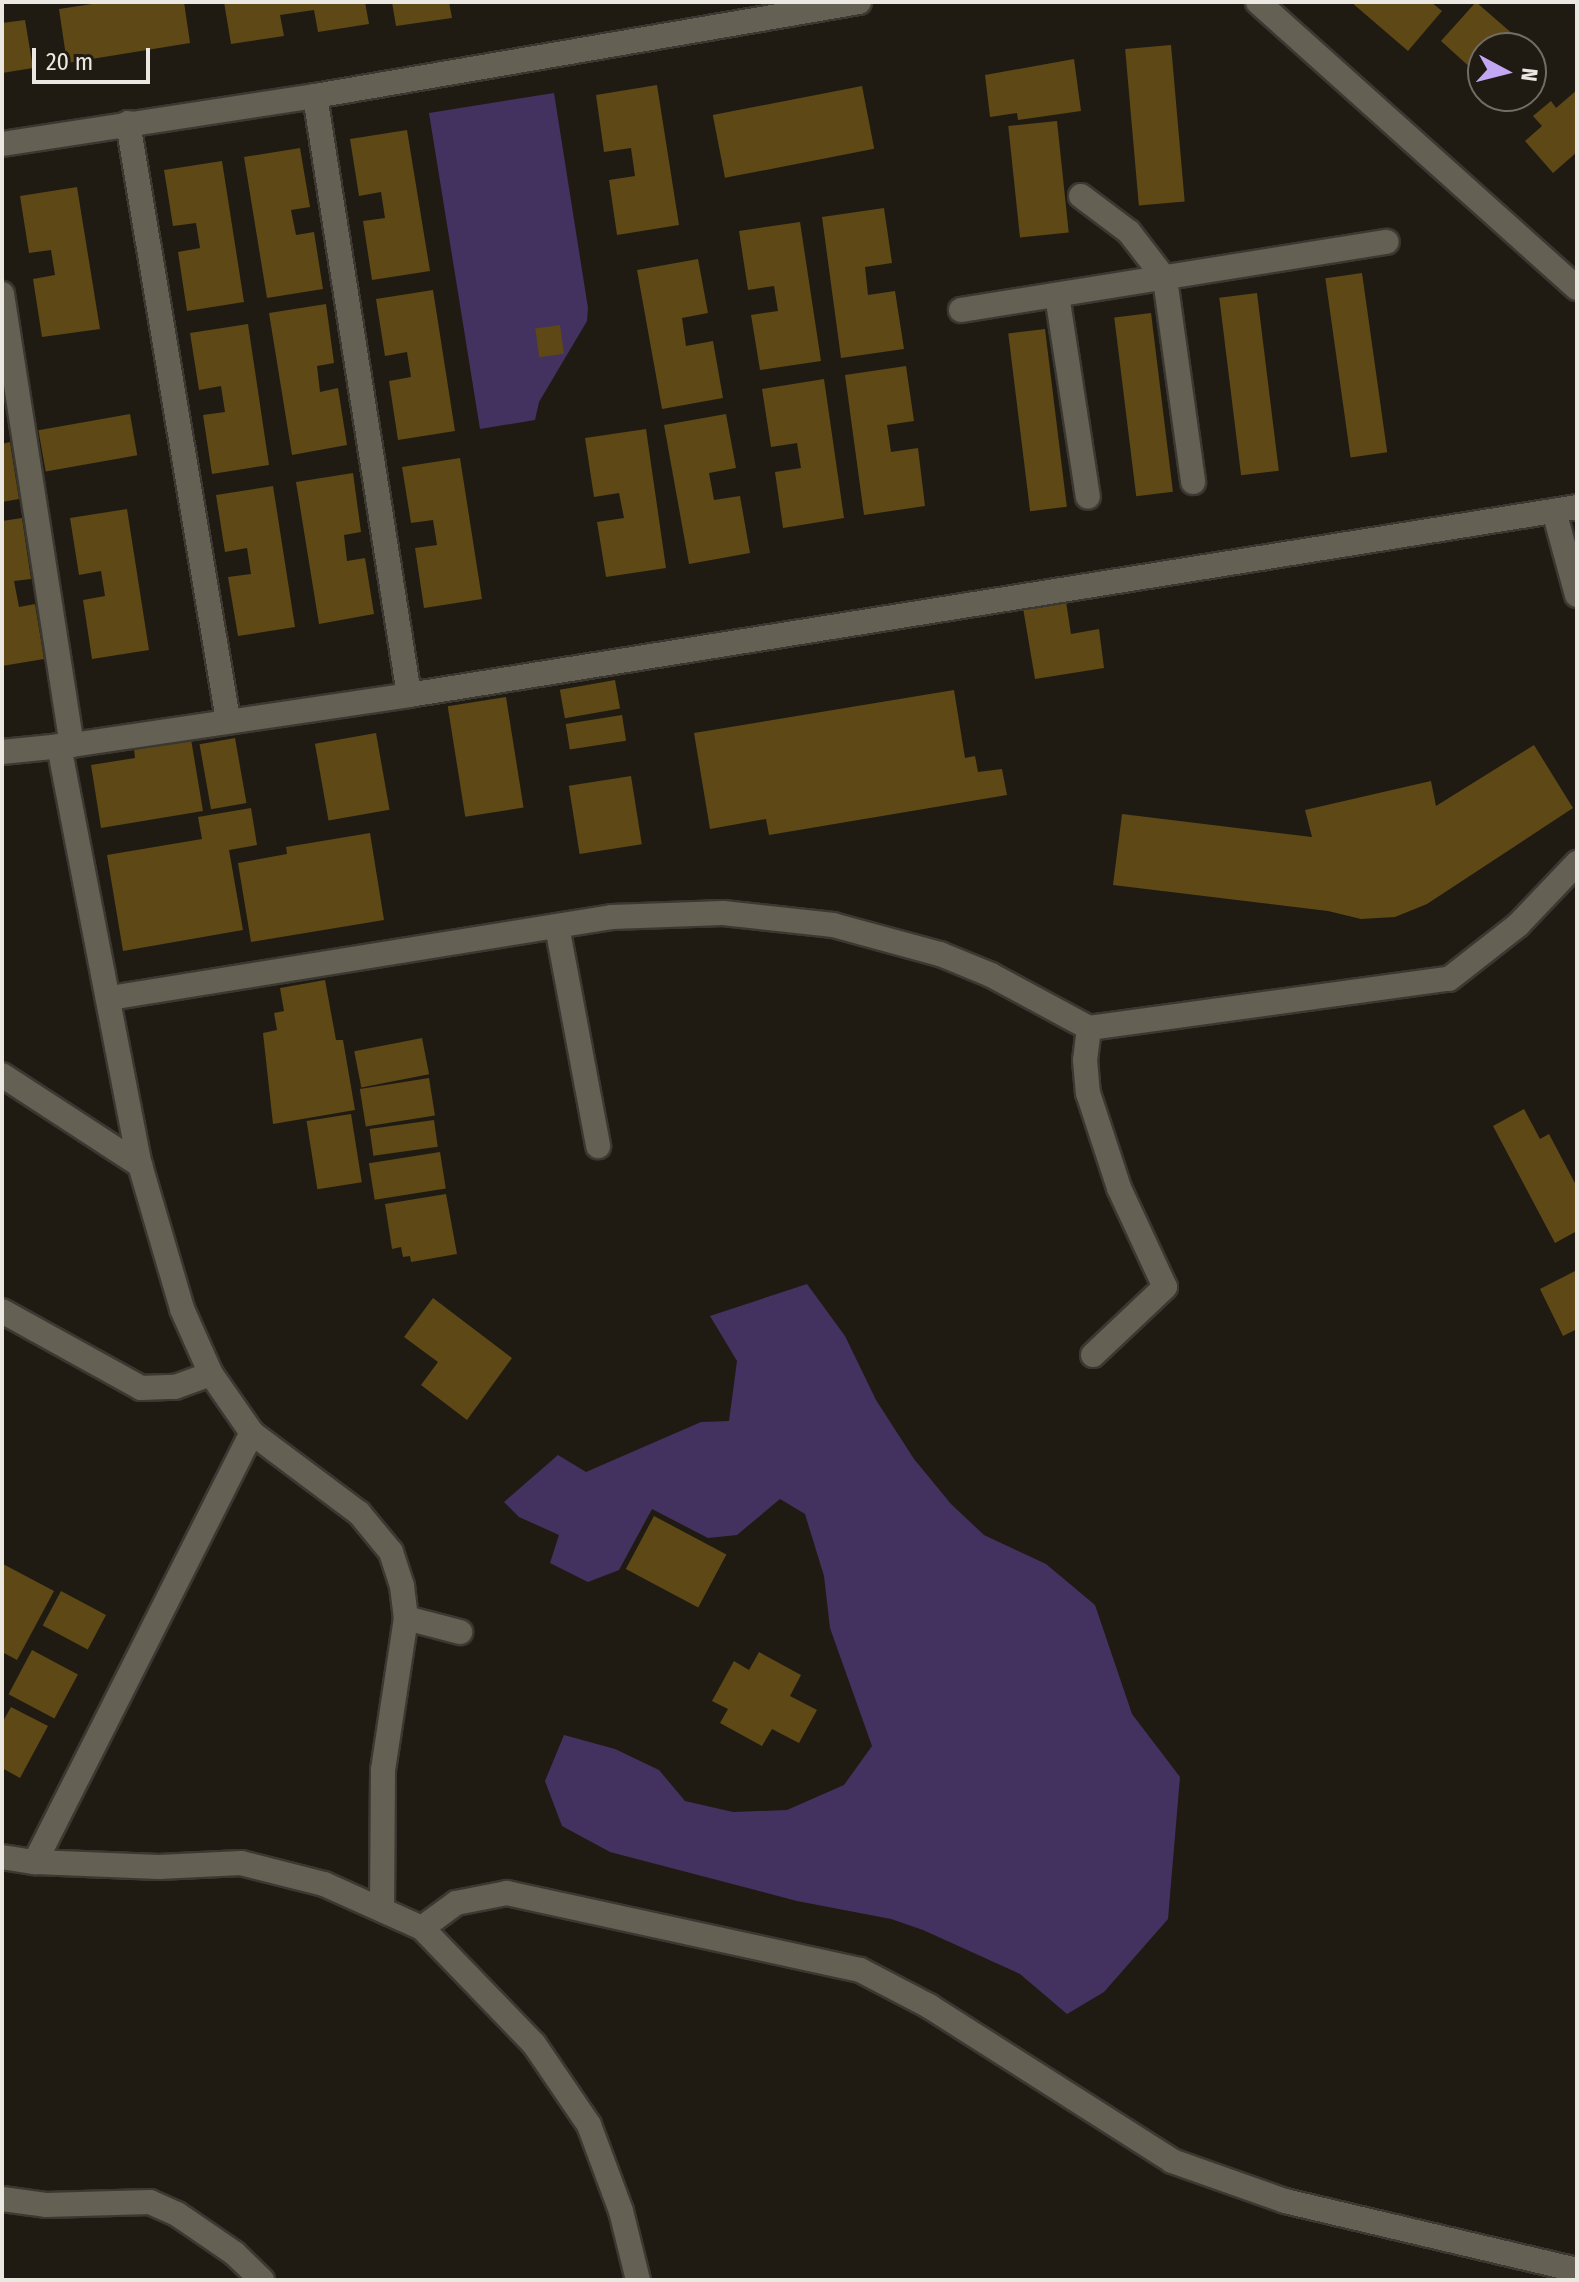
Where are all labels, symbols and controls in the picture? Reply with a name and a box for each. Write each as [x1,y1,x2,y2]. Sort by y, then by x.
scale bar [36,32,154,82]
north arrow [1467,32,1547,112]
text: 20 m [46,48,93,76]
text: N [1515,67,1544,83]

